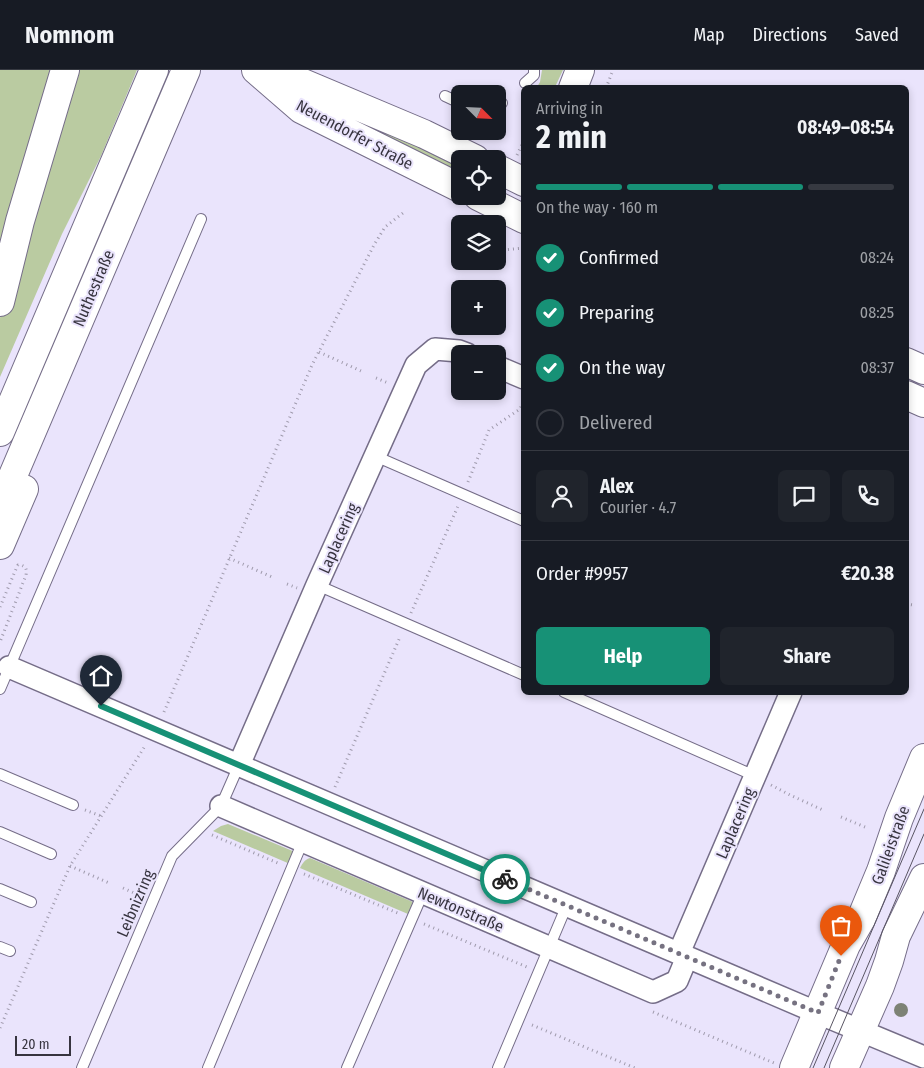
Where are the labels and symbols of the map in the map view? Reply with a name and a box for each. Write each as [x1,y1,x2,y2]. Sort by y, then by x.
north arrow [451,85,506,140]
street label: Neuendorfer Straße [293,96,416,173]
street label: Nuthestraße [69,247,118,329]
street label: Laplacering [314,500,363,576]
pin [80,655,122,706]
street label: Laplacering [712,784,759,862]
street label: Galileistraße [867,803,914,887]
courier [480,854,530,904]
street label: Leibnizring [113,866,158,940]
street label: Newtonstraße [415,883,507,936]
pin [820,905,862,956]
scale bar [15,1033,71,1056]

